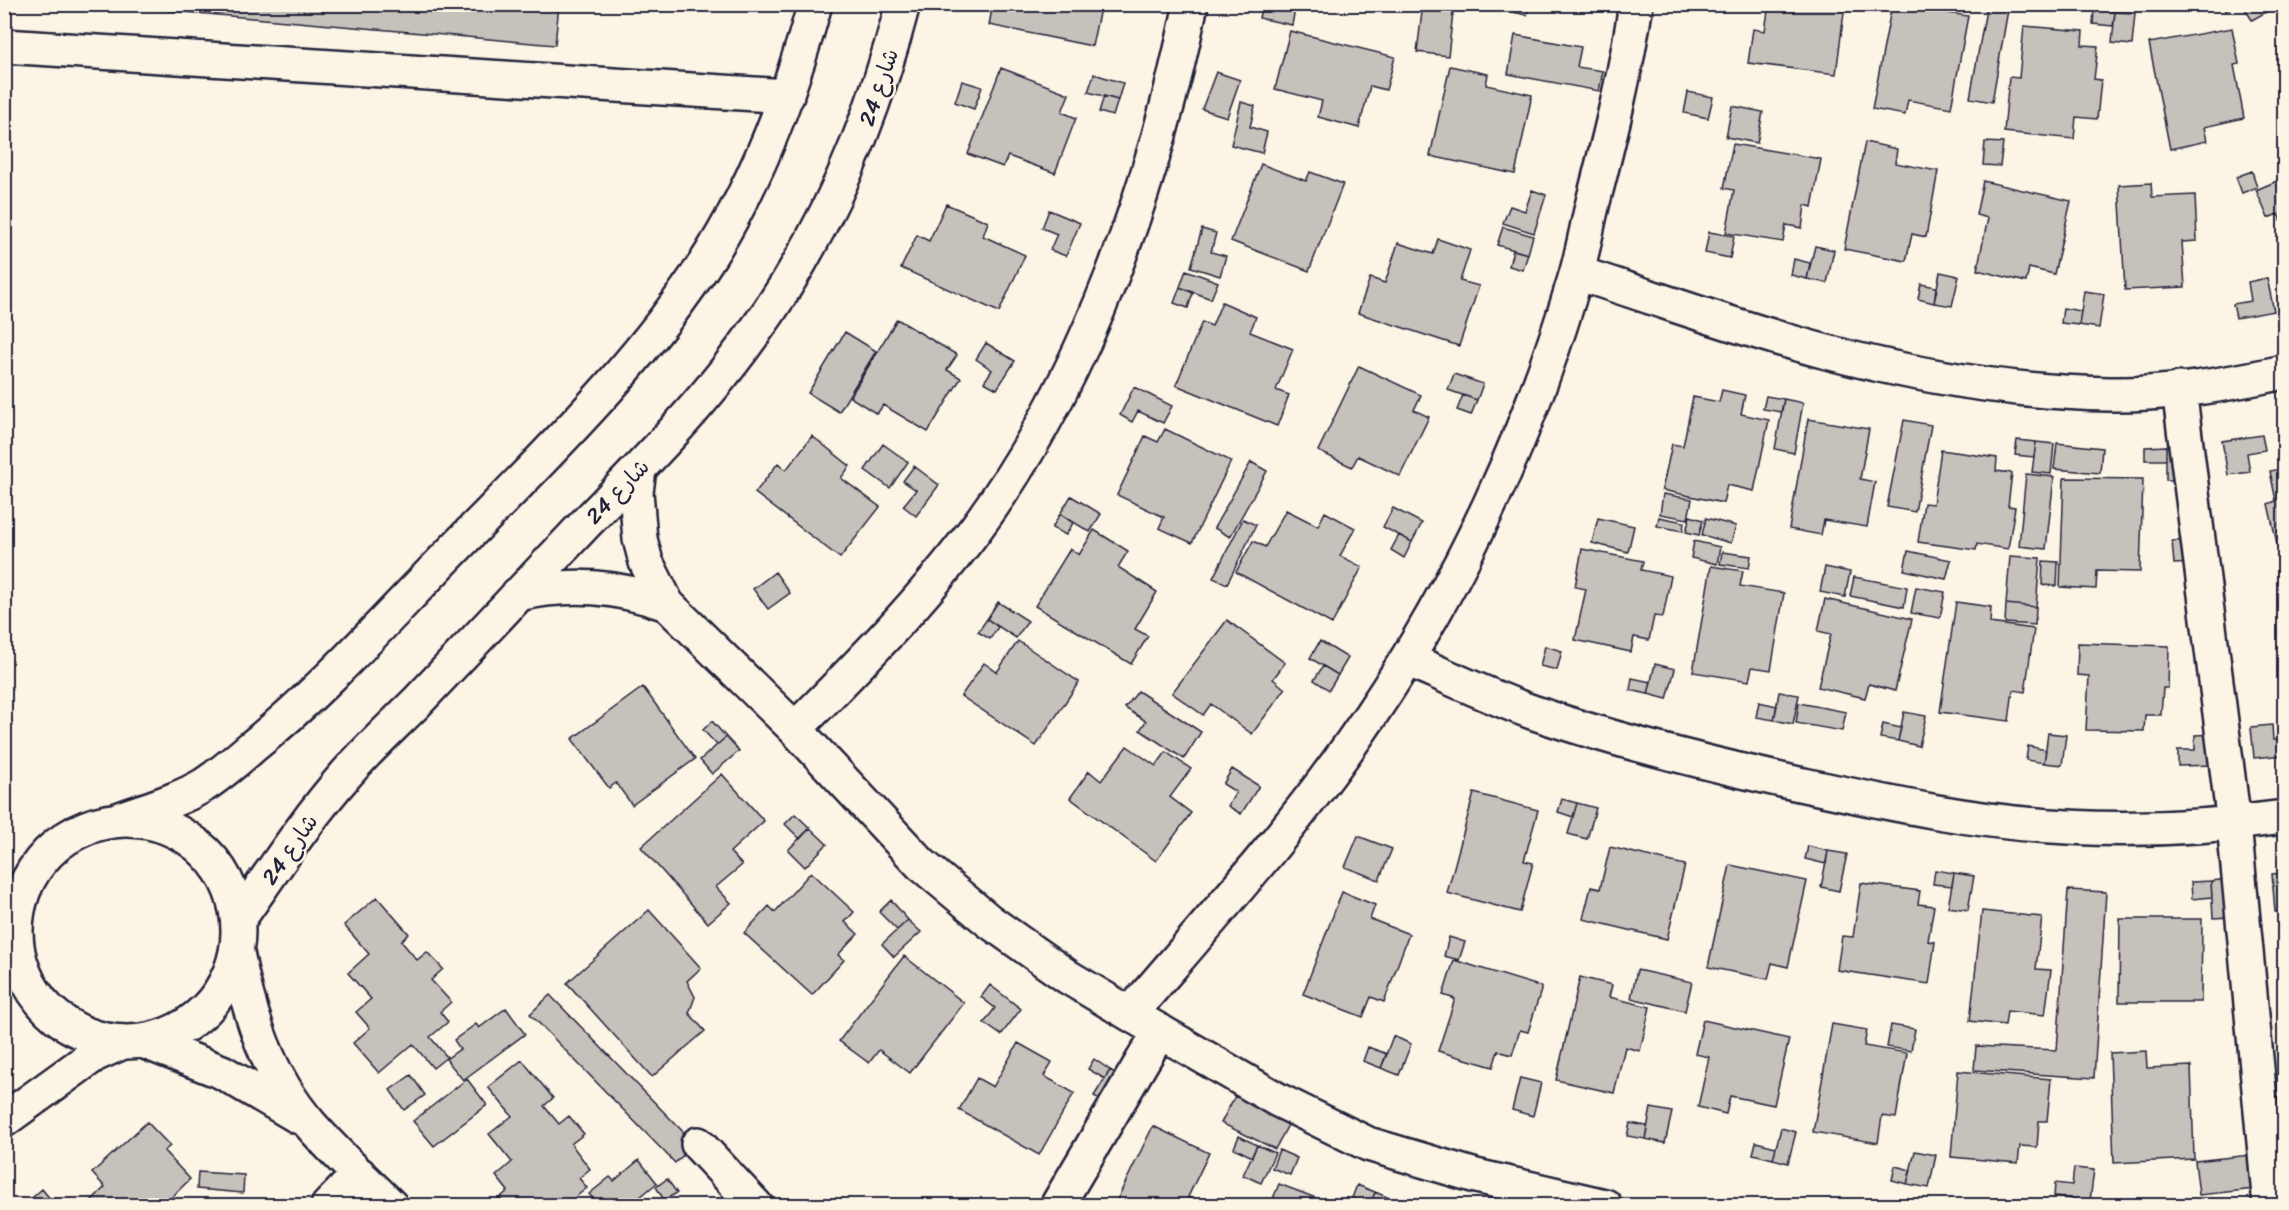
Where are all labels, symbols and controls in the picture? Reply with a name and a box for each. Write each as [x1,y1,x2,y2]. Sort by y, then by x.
street label: شارع 24 [847,43,910,131]
street label: شارع 24 [576,449,659,534]
street label: شارع 24 [251,805,328,893]

